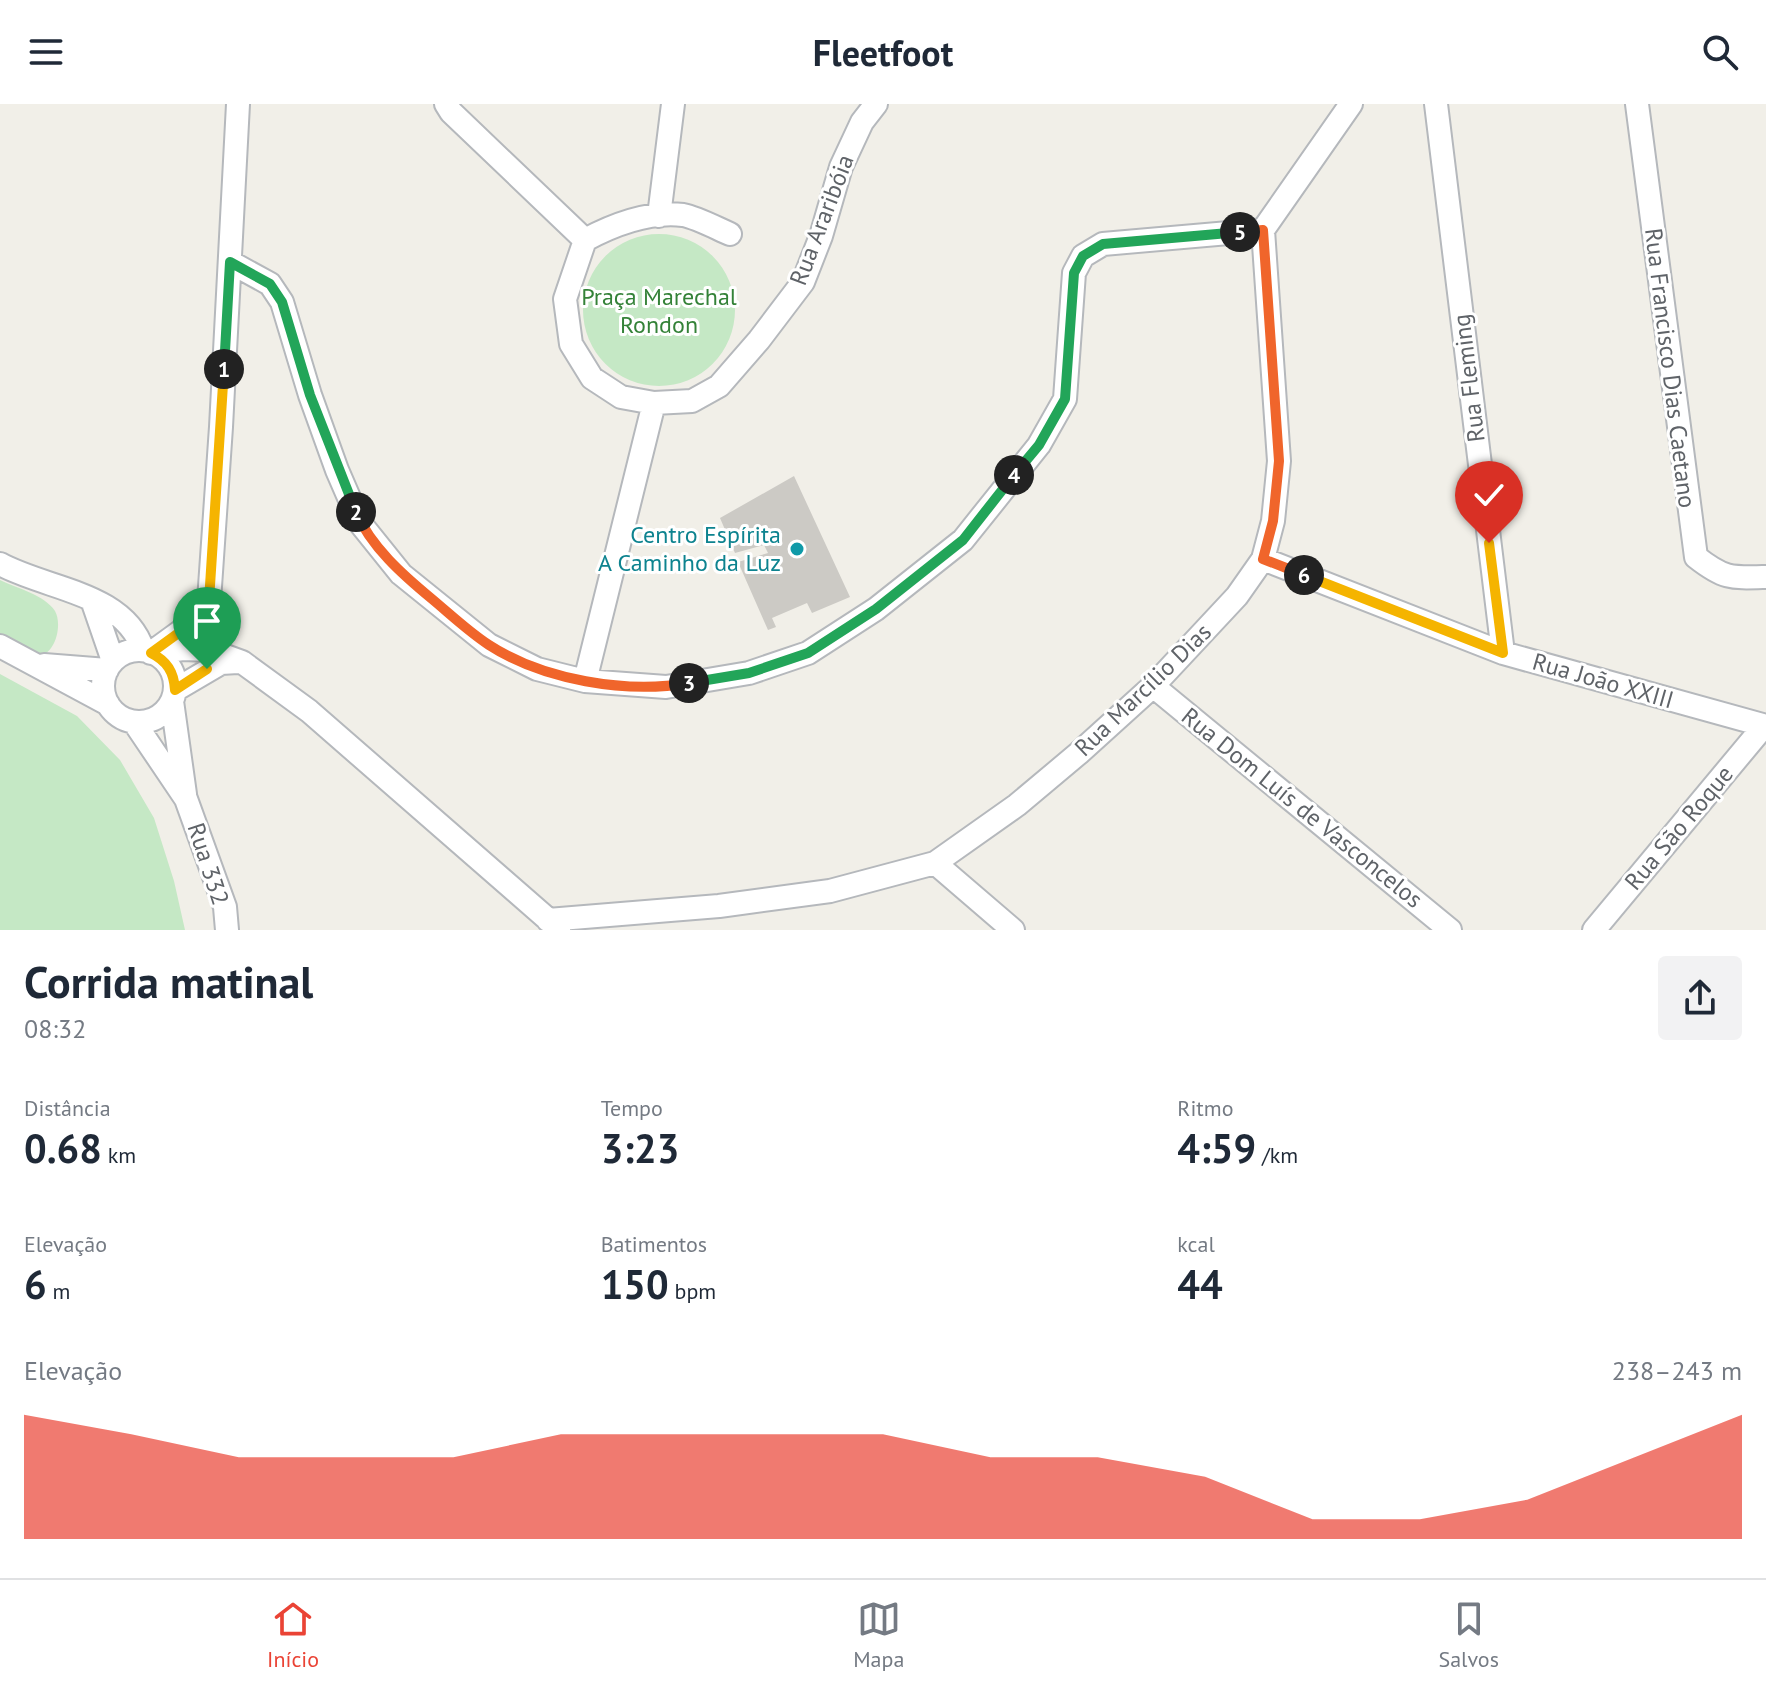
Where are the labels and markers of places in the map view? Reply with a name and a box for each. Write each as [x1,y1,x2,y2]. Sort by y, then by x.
pin: 5 [1220,212,1260,252]
pin: 1 [204,349,244,389]
pin: 4 [994,455,1034,495]
pin [1455,461,1523,543]
pin: 2 [336,492,376,532]
place label: Centro Espírita A Caminho da Luz [598,519,781,578]
marker: Centro Espírita A Caminho da Luz [788,540,806,558]
pin: 6 [1284,555,1324,595]
pin [173,587,241,669]
pin: 3 [669,663,709,703]

